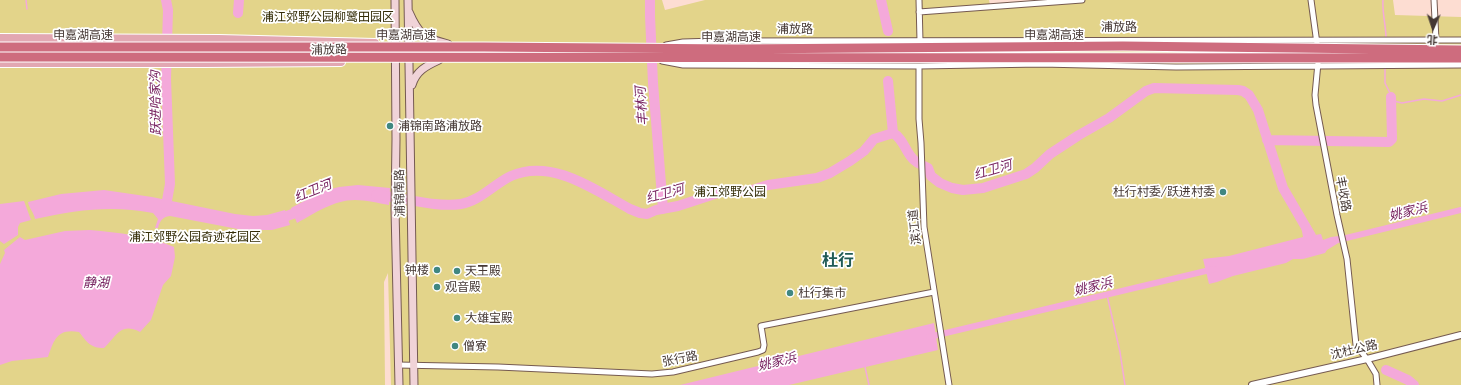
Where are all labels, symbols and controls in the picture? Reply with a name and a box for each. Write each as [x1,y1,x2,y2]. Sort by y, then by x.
north arrow [1413,8,1453,48]
park label: 浦江郊野公园柳鹭田园区 [262,10,394,24]
street label: 浦放路 [1101,20,1137,34]
street label: 浦放路 [777,22,813,36]
street label: 申嘉湖高速 [53,28,113,42]
street label: 申嘉湖高速 [376,28,436,42]
street label: 申嘉湖高速 [1024,28,1084,42]
street label: 申嘉湖高速 [701,30,761,44]
text: 北 [1427,33,1438,47]
street label: 浦放路 [311,42,347,58]
water label: 跃进哈家沟 [148,70,164,136]
water label: 丰林河 [633,86,651,126]
place label: 浦锦南路浦放路 [398,119,482,133]
marker: 浦锦南路浦放路 [385,121,395,131]
water label: 红卫河 [972,157,1014,183]
street label: 浦锦南路 [392,169,408,217]
street label: 丰收路 [1332,175,1354,213]
water label: 红卫河 [292,176,334,206]
water label: 红卫河 [644,181,686,207]
park label: 浦江郊野公园 [694,185,766,199]
place label: 杜行村委/跃进村委 [1113,185,1215,199]
marker: 杜行村委/跃进村委 [1218,187,1228,197]
water label: 姚家浜 [1387,200,1429,224]
street label: 滨江道 [906,208,924,246]
park label: 浦江郊野公园奇迹花园区 [129,230,261,244]
district label: 杜行 [822,251,854,271]
place label: 钟楼 [405,263,429,277]
place label: 天王殿 [465,264,501,278]
marker: 钟楼 [432,265,442,275]
marker: 天王殿 [452,266,462,276]
water label: 静湖 [83,275,109,291]
water label: 姚家浜 [1072,275,1114,299]
place label: 观音殿 [445,280,481,294]
marker: 观音殿 [432,282,442,292]
place label: 杜行集市 [798,286,846,300]
marker: 杜行集市 [785,288,795,298]
place label: 大雄宝殿 [465,311,513,325]
marker: 大雄宝殿 [452,313,462,323]
street label: 沈杜公路 [1329,338,1379,362]
place label: 僧寮 [463,339,487,353]
marker: 僧寮 [450,341,460,351]
street label: 张行路 [661,348,699,370]
water label: 姚家浜 [756,350,798,374]

